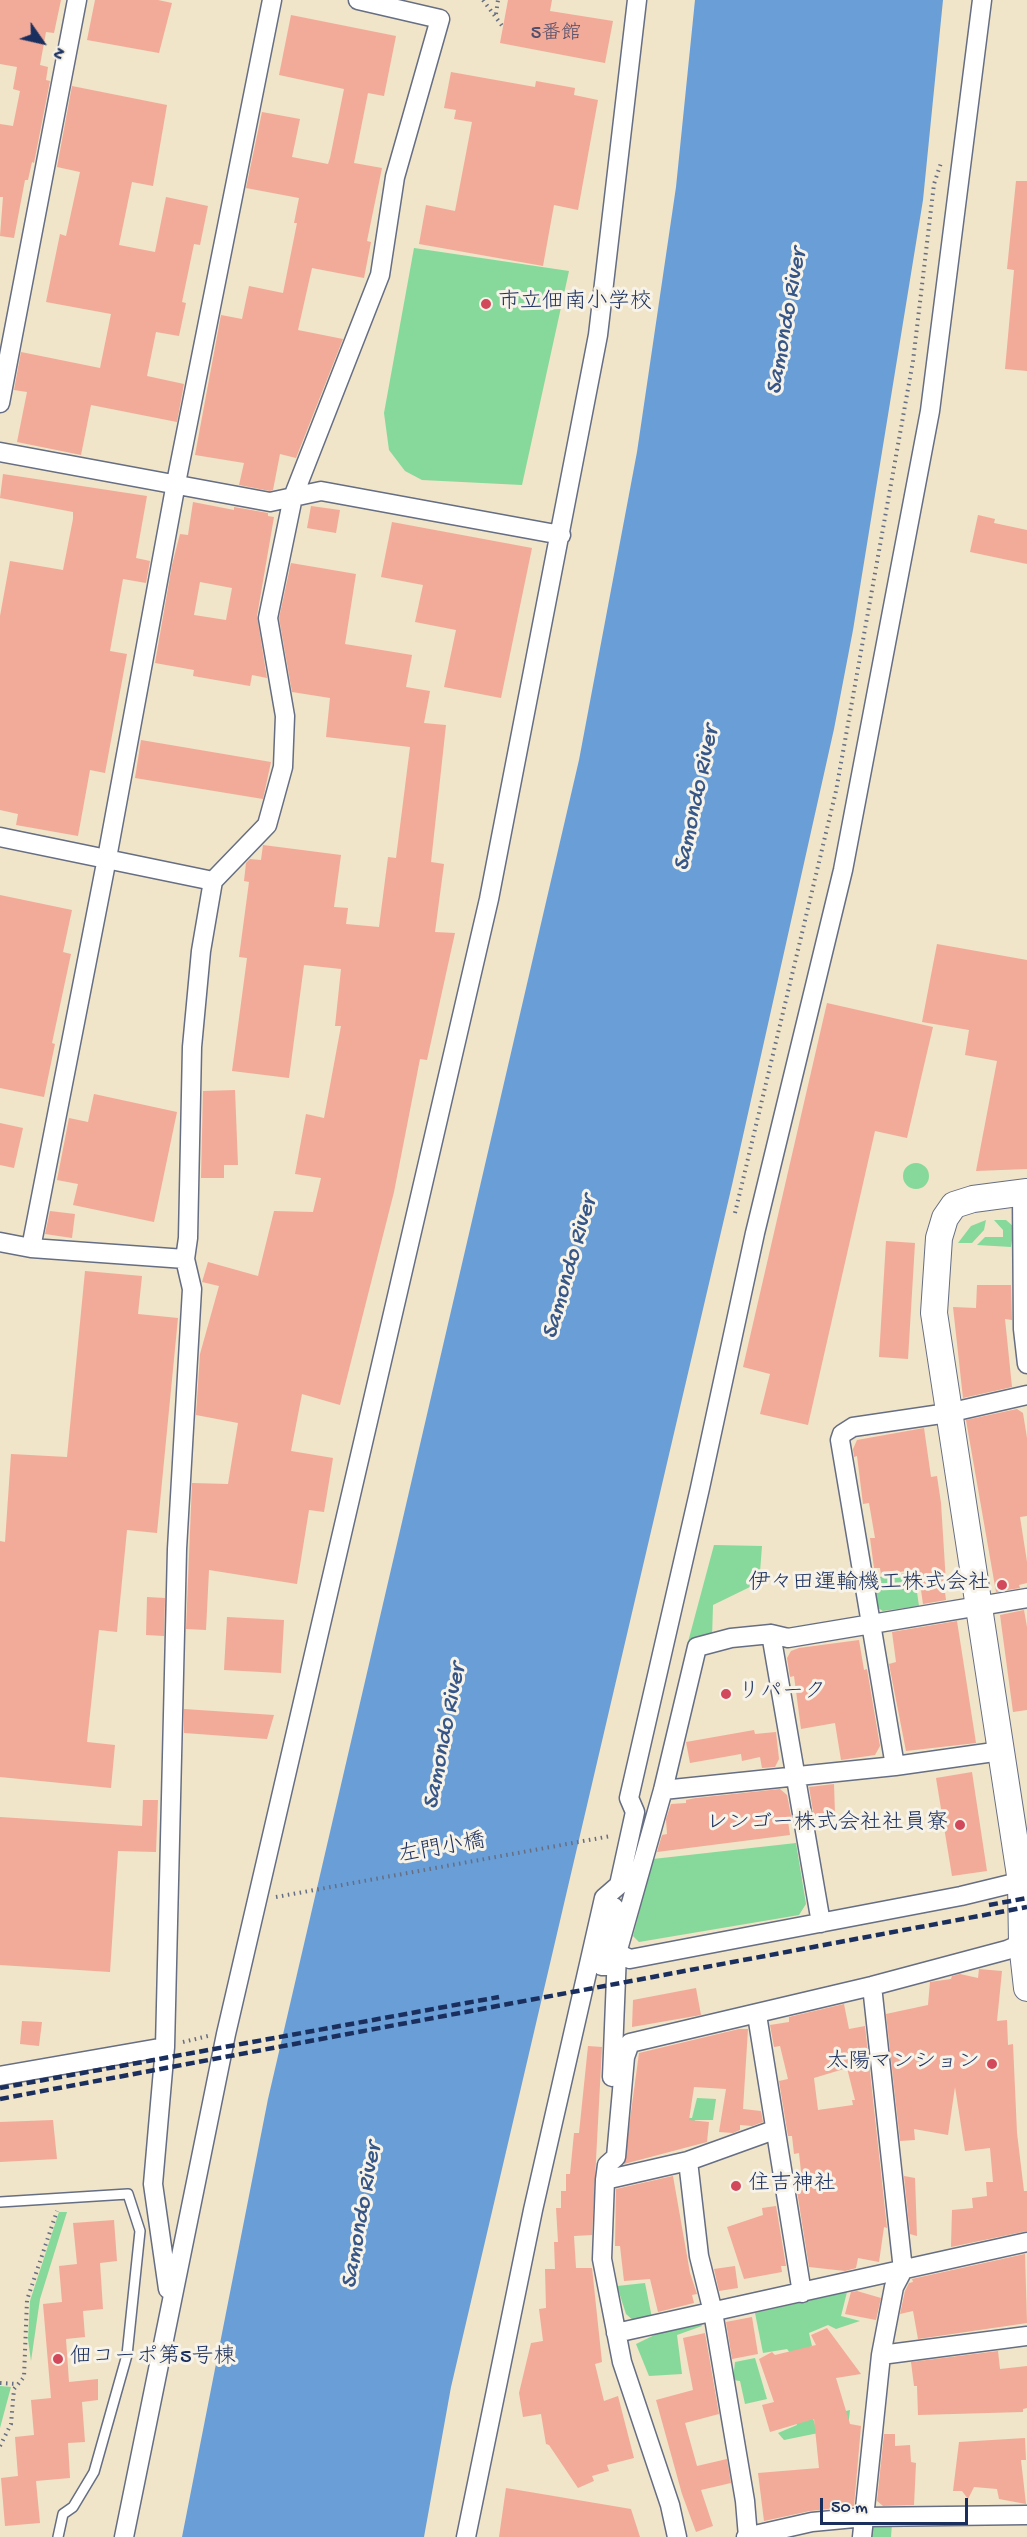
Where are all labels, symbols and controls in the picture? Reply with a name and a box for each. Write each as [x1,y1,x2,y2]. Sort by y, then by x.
north arrow [12,12,72,72]
house number: 5番館 [531,23,581,47]
text: N [47,43,68,62]
water label: Samondo River [761,247,815,397]
place label: 市立佃南小学校 [498,291,652,317]
marker: 市立佃南小学校 [479,297,493,311]
water label: Samondo River [669,724,727,874]
water label: Samondo River [537,1193,605,1343]
place label: 伊々田運輸機工株式会社 [748,1572,990,1598]
marker: 伊々田運輸機工株式会社 [995,1578,1009,1592]
water label: Samondo River [418,1662,474,1812]
place label: リパーク [738,1681,826,1707]
marker: リパーク [719,1687,733,1701]
place label: レンゴー株式会社社員寮 [706,1812,948,1838]
marker: レンゴー株式会社社員寮 [953,1818,967,1832]
street label: 左門小橋 [396,1829,488,1871]
place label: 太陽マンション [826,2051,980,2077]
marker: 太陽マンション [985,2057,999,2071]
water label: Samondo River [336,2141,390,2291]
place label: 住吉神社 [748,2173,836,2199]
marker: 住吉神社 [729,2179,743,2193]
place label: 佃コーポ第5号棟 [70,2346,236,2372]
marker: 佃コーポ第5号棟 [51,2352,65,2366]
scale bar [823,2486,972,2524]
text: 50 m [831,2498,868,2519]

